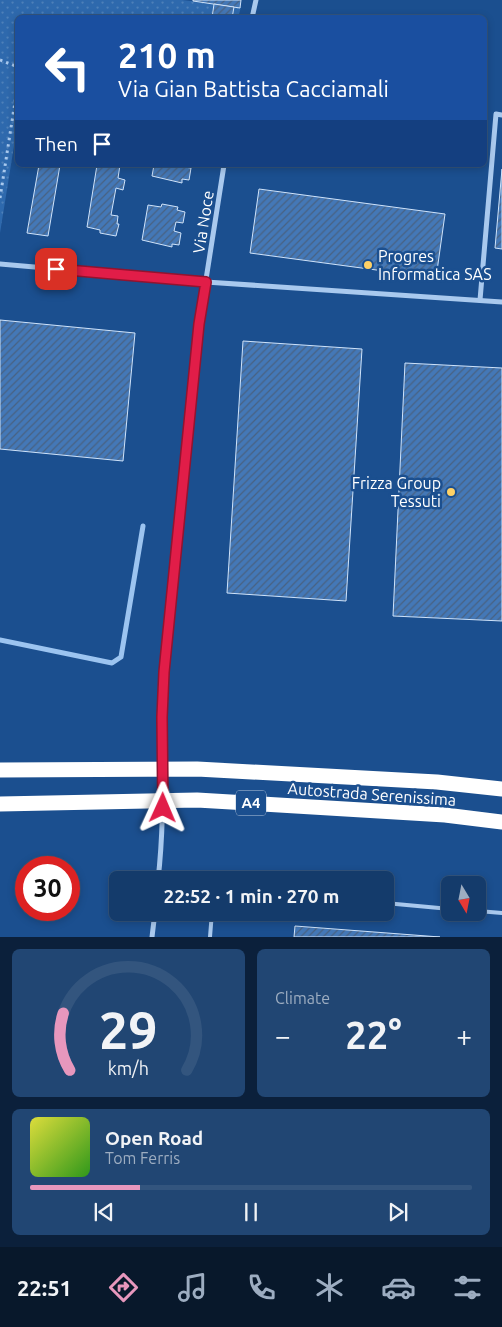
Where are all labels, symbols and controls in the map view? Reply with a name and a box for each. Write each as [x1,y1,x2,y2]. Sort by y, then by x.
icon: left [35,35,100,100]
text: 210 m [118,35,216,75]
text: Via Gian Battista Cacciamali [118,76,389,101]
icon: arrive [88,130,116,158]
text: Then [35,133,78,155]
street label: Via Noce [189,189,217,255]
place label: Progres Informatica SAS [378,247,492,283]
pin [35,248,77,290]
icon: arrive [42,255,70,283]
marker: Progres Informatica SAS [362,259,374,271]
place label: Frizza Group Tessuti [352,474,441,510]
marker: Frizza Group Tessuti [445,486,457,498]
street label: Autostrada Serenissima [287,779,457,809]
position arrow [136,781,188,833]
road number: A4 [236,790,266,816]
speed limit sign: 30 [15,856,80,921]
north arrow [441,876,486,921]
map controls [441,876,486,921]
text: 22:52 · 1 min · 270 m [164,885,339,907]
text: Climate [275,989,330,1007]
text: 29 [99,1001,158,1059]
text: 22° [345,1014,402,1056]
text: − [275,1020,291,1051]
text: + [456,1020,472,1051]
text: km/h [108,1058,149,1078]
text: Open Road [105,1127,203,1149]
text: Tom Ferris [105,1149,180,1167]
icon: previous [90,1198,118,1226]
icon: pause [237,1198,265,1226]
icon: next [384,1198,412,1226]
icon: directions [106,1270,141,1305]
icon: music [175,1270,210,1305]
icon: phone [244,1270,279,1305]
icon: climate [312,1270,347,1305]
icon: car [381,1270,416,1305]
icon: filters [450,1270,485,1305]
text: 22:51 [17,1275,72,1300]

